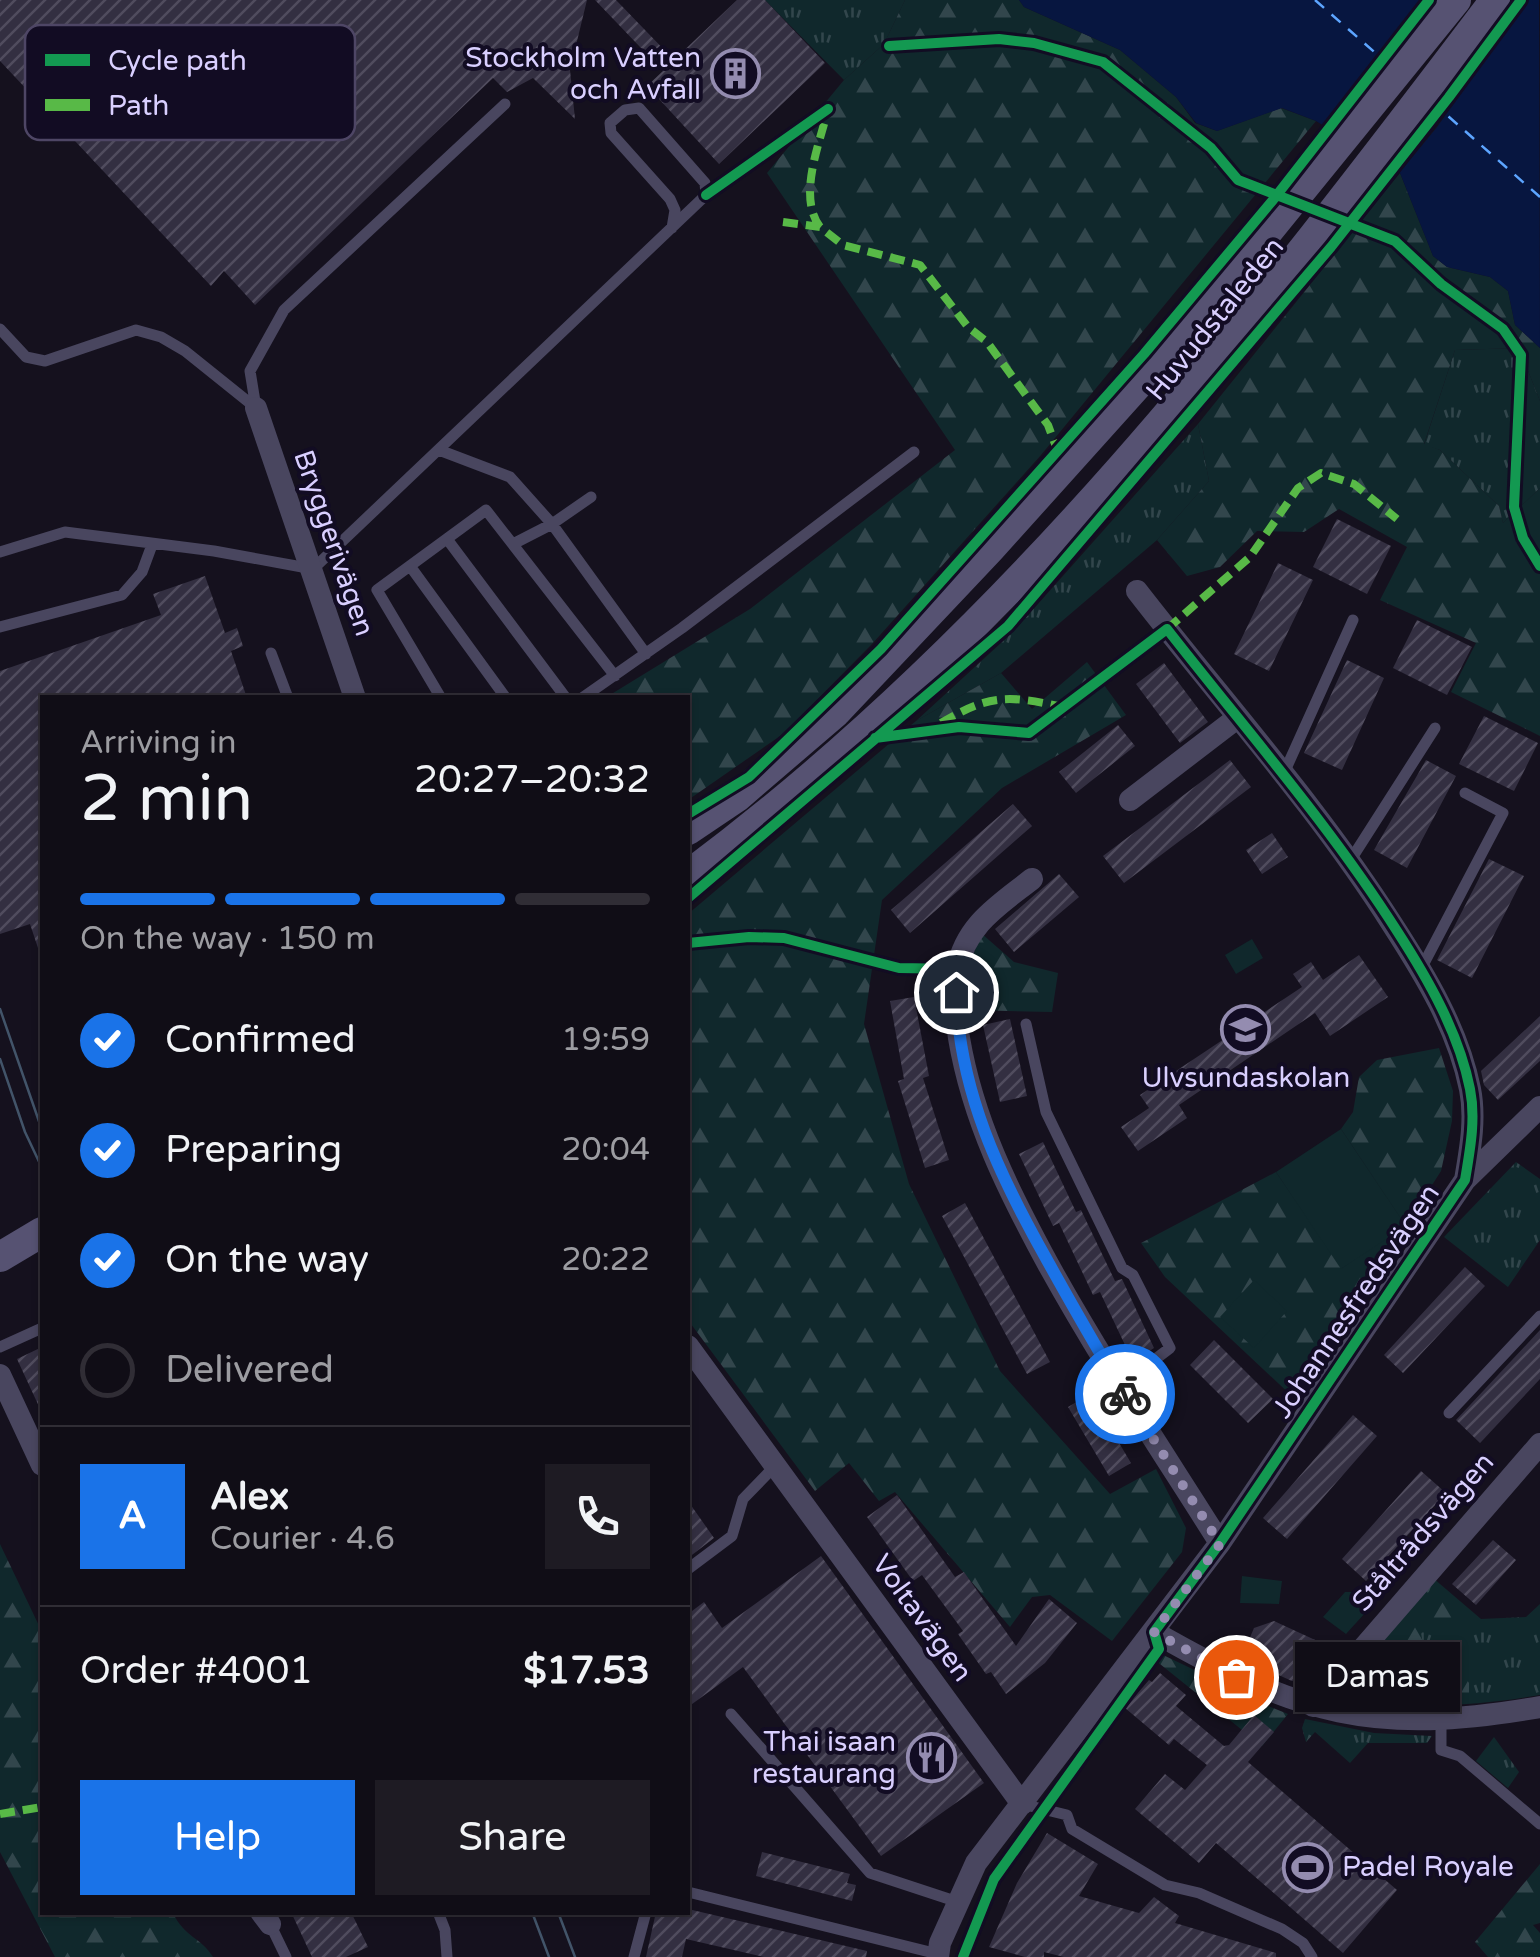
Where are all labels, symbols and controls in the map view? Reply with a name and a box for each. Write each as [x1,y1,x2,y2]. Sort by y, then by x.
legend [25,25,355,140]
place label: Stockholm Vatten och Avfall [465,41,701,107]
text: Cycle path [108,44,247,78]
building icon: Stockholm Vatten och Avfall [710,48,762,100]
text: Path [108,89,169,123]
street label: Huvudstaleden [1139,230,1291,408]
street label: Bryggerivägen [286,445,382,641]
text: Arriving in [80,724,237,762]
text: 20:27–20:32 [414,757,650,803]
text: 2 min [80,760,253,839]
text: On the way · 150 m [80,920,375,958]
pin [914,950,999,1035]
icon: home [929,965,984,1020]
school or university icon: Ulvsundaskolan [1220,1004,1272,1056]
icon: check [80,1013,135,1068]
text: Confirmed [165,1017,356,1063]
text: 19:59 [561,1021,650,1059]
place label: Ulvsundaskolan [1142,1061,1350,1095]
icon: check [80,1123,135,1178]
text: Preparing [165,1127,342,1173]
text: 20:04 [561,1131,650,1169]
street label: Johannesfredsvägen [1265,1177,1447,1425]
icon: check [80,1233,135,1288]
text: On the way [165,1237,369,1283]
text: 20:22 [561,1241,650,1279]
courier [1075,1344,1175,1444]
text: Delivered [165,1347,334,1393]
icon: bike [1098,1367,1153,1422]
street label: Ståltrådsvägen [1345,1446,1501,1618]
button: phone [545,1464,650,1569]
text: Alex [210,1474,289,1520]
text: A [118,1493,147,1539]
text: Courier · 4.6 [210,1520,395,1558]
street label: Voltavägen [864,1548,980,1688]
pin [1194,1635,1279,1720]
callout: Damas [1296,1642,1461,1712]
text: Order #4001 [80,1648,313,1694]
text: $17.53 [523,1648,650,1694]
icon: bag [1209,1650,1264,1705]
text: Damas [1325,1658,1430,1696]
place label: Thai isaan restaurang [752,1725,896,1791]
restaurant icon: Thai isaan restaurang [905,1732,957,1784]
button: Help [80,1780,355,1895]
button: Share [375,1780,650,1895]
sports icon: Padel Royale [1281,1841,1333,1893]
place label: Padel Royale [1342,1850,1514,1884]

